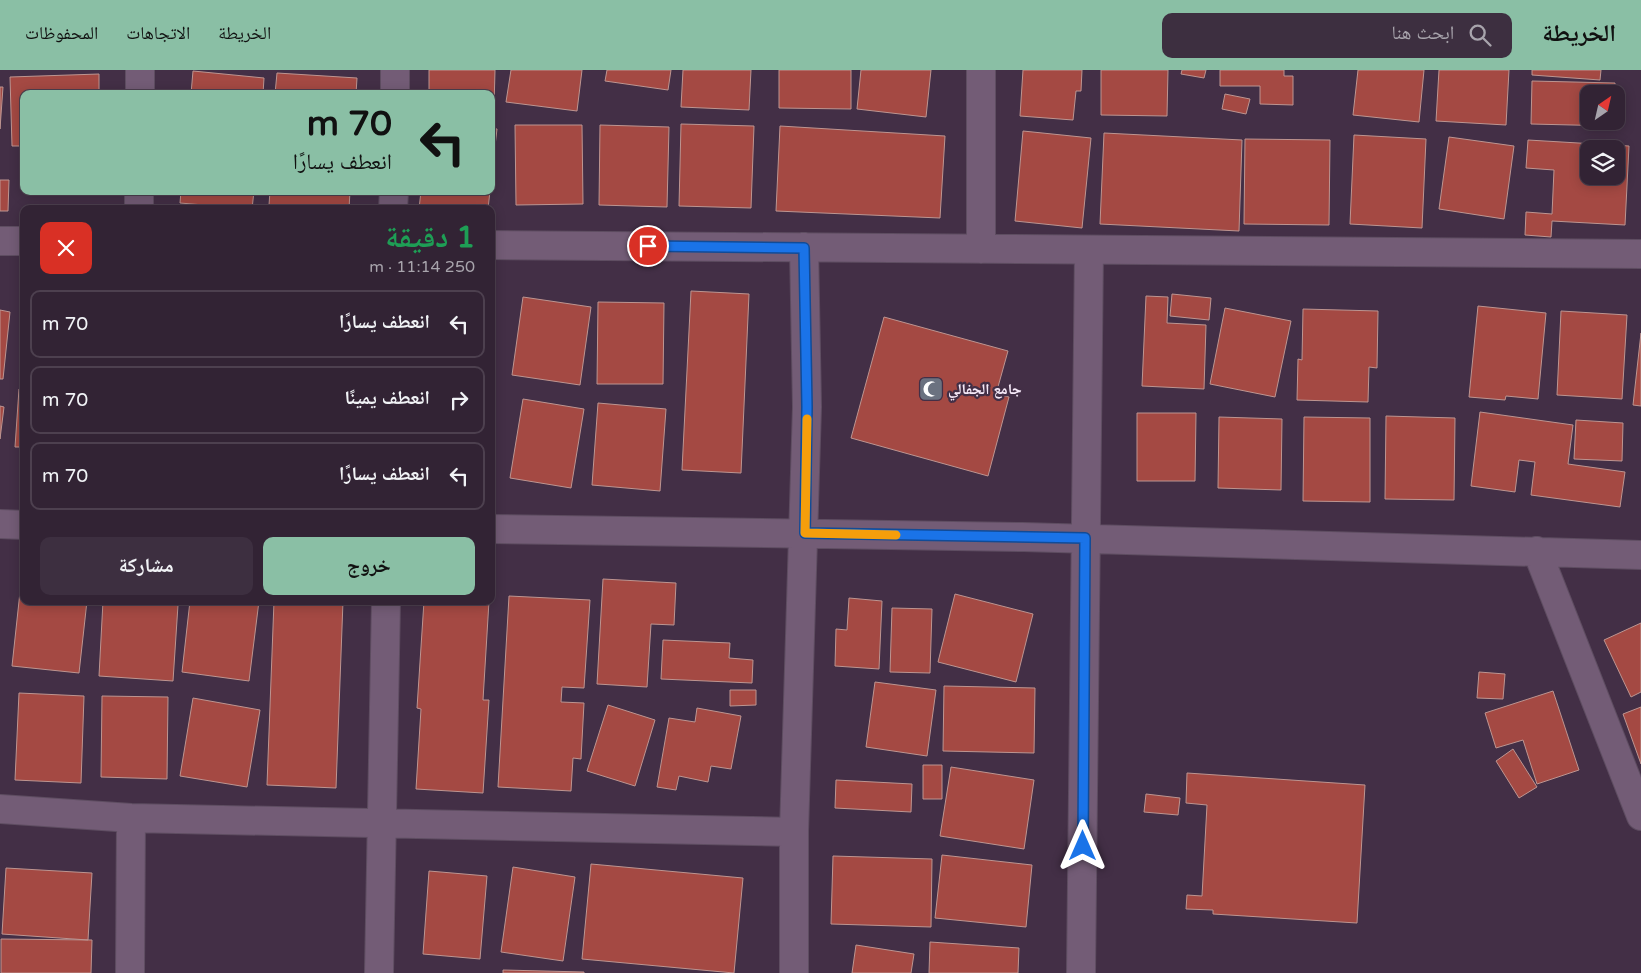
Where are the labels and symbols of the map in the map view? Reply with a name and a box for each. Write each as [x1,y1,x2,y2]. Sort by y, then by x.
north arrow [1580,85,1625,130]
pin [627,225,669,267]
mosque icon: جامع الجفالي [918,376,944,402]
place label: جامع الجفالي [948,380,1022,401]
position arrow [1056,819,1108,871]

